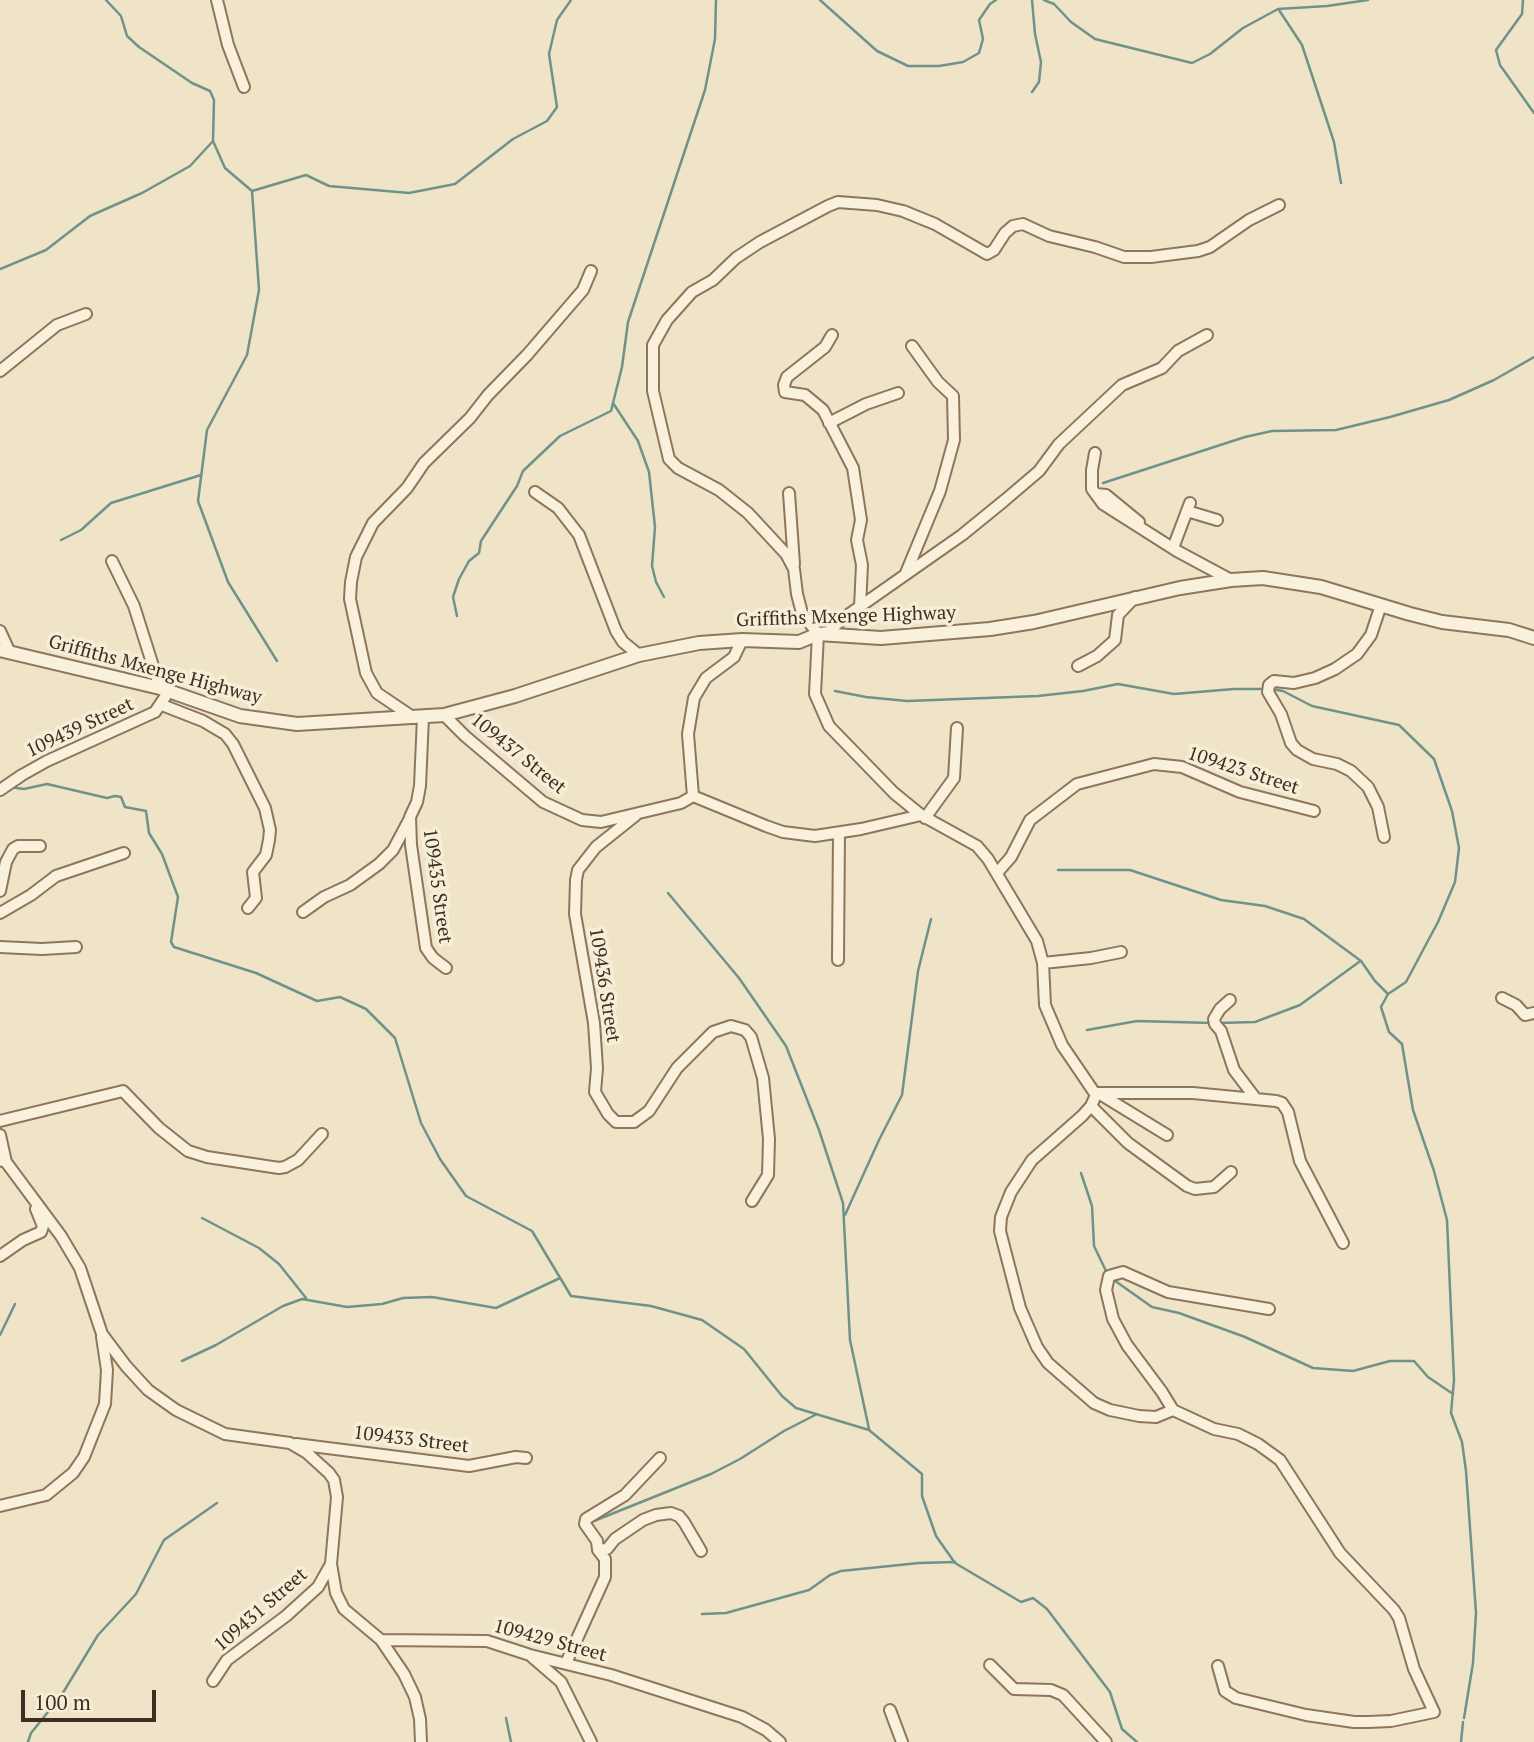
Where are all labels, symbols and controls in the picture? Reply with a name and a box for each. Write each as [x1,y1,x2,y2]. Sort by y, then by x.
street label: Griffiths Mxenge Highway [736,602,956,632]
street label: Griffiths Mxenge Highway [46,631,264,709]
street label: 109439 Street [23,693,137,763]
street label: 109437 Street [466,709,570,799]
street label: 109423 Street [1184,742,1302,800]
street label: 109435 Street [418,827,456,945]
street label: 109436 Street [584,926,624,1044]
street label: 109433 Street [352,1422,470,1458]
street label: 109431 Street [210,1563,312,1657]
street label: 109429 Street [491,1615,609,1667]
scale bar [24,1676,159,1720]
text: 100 m [34,1688,91,1716]

